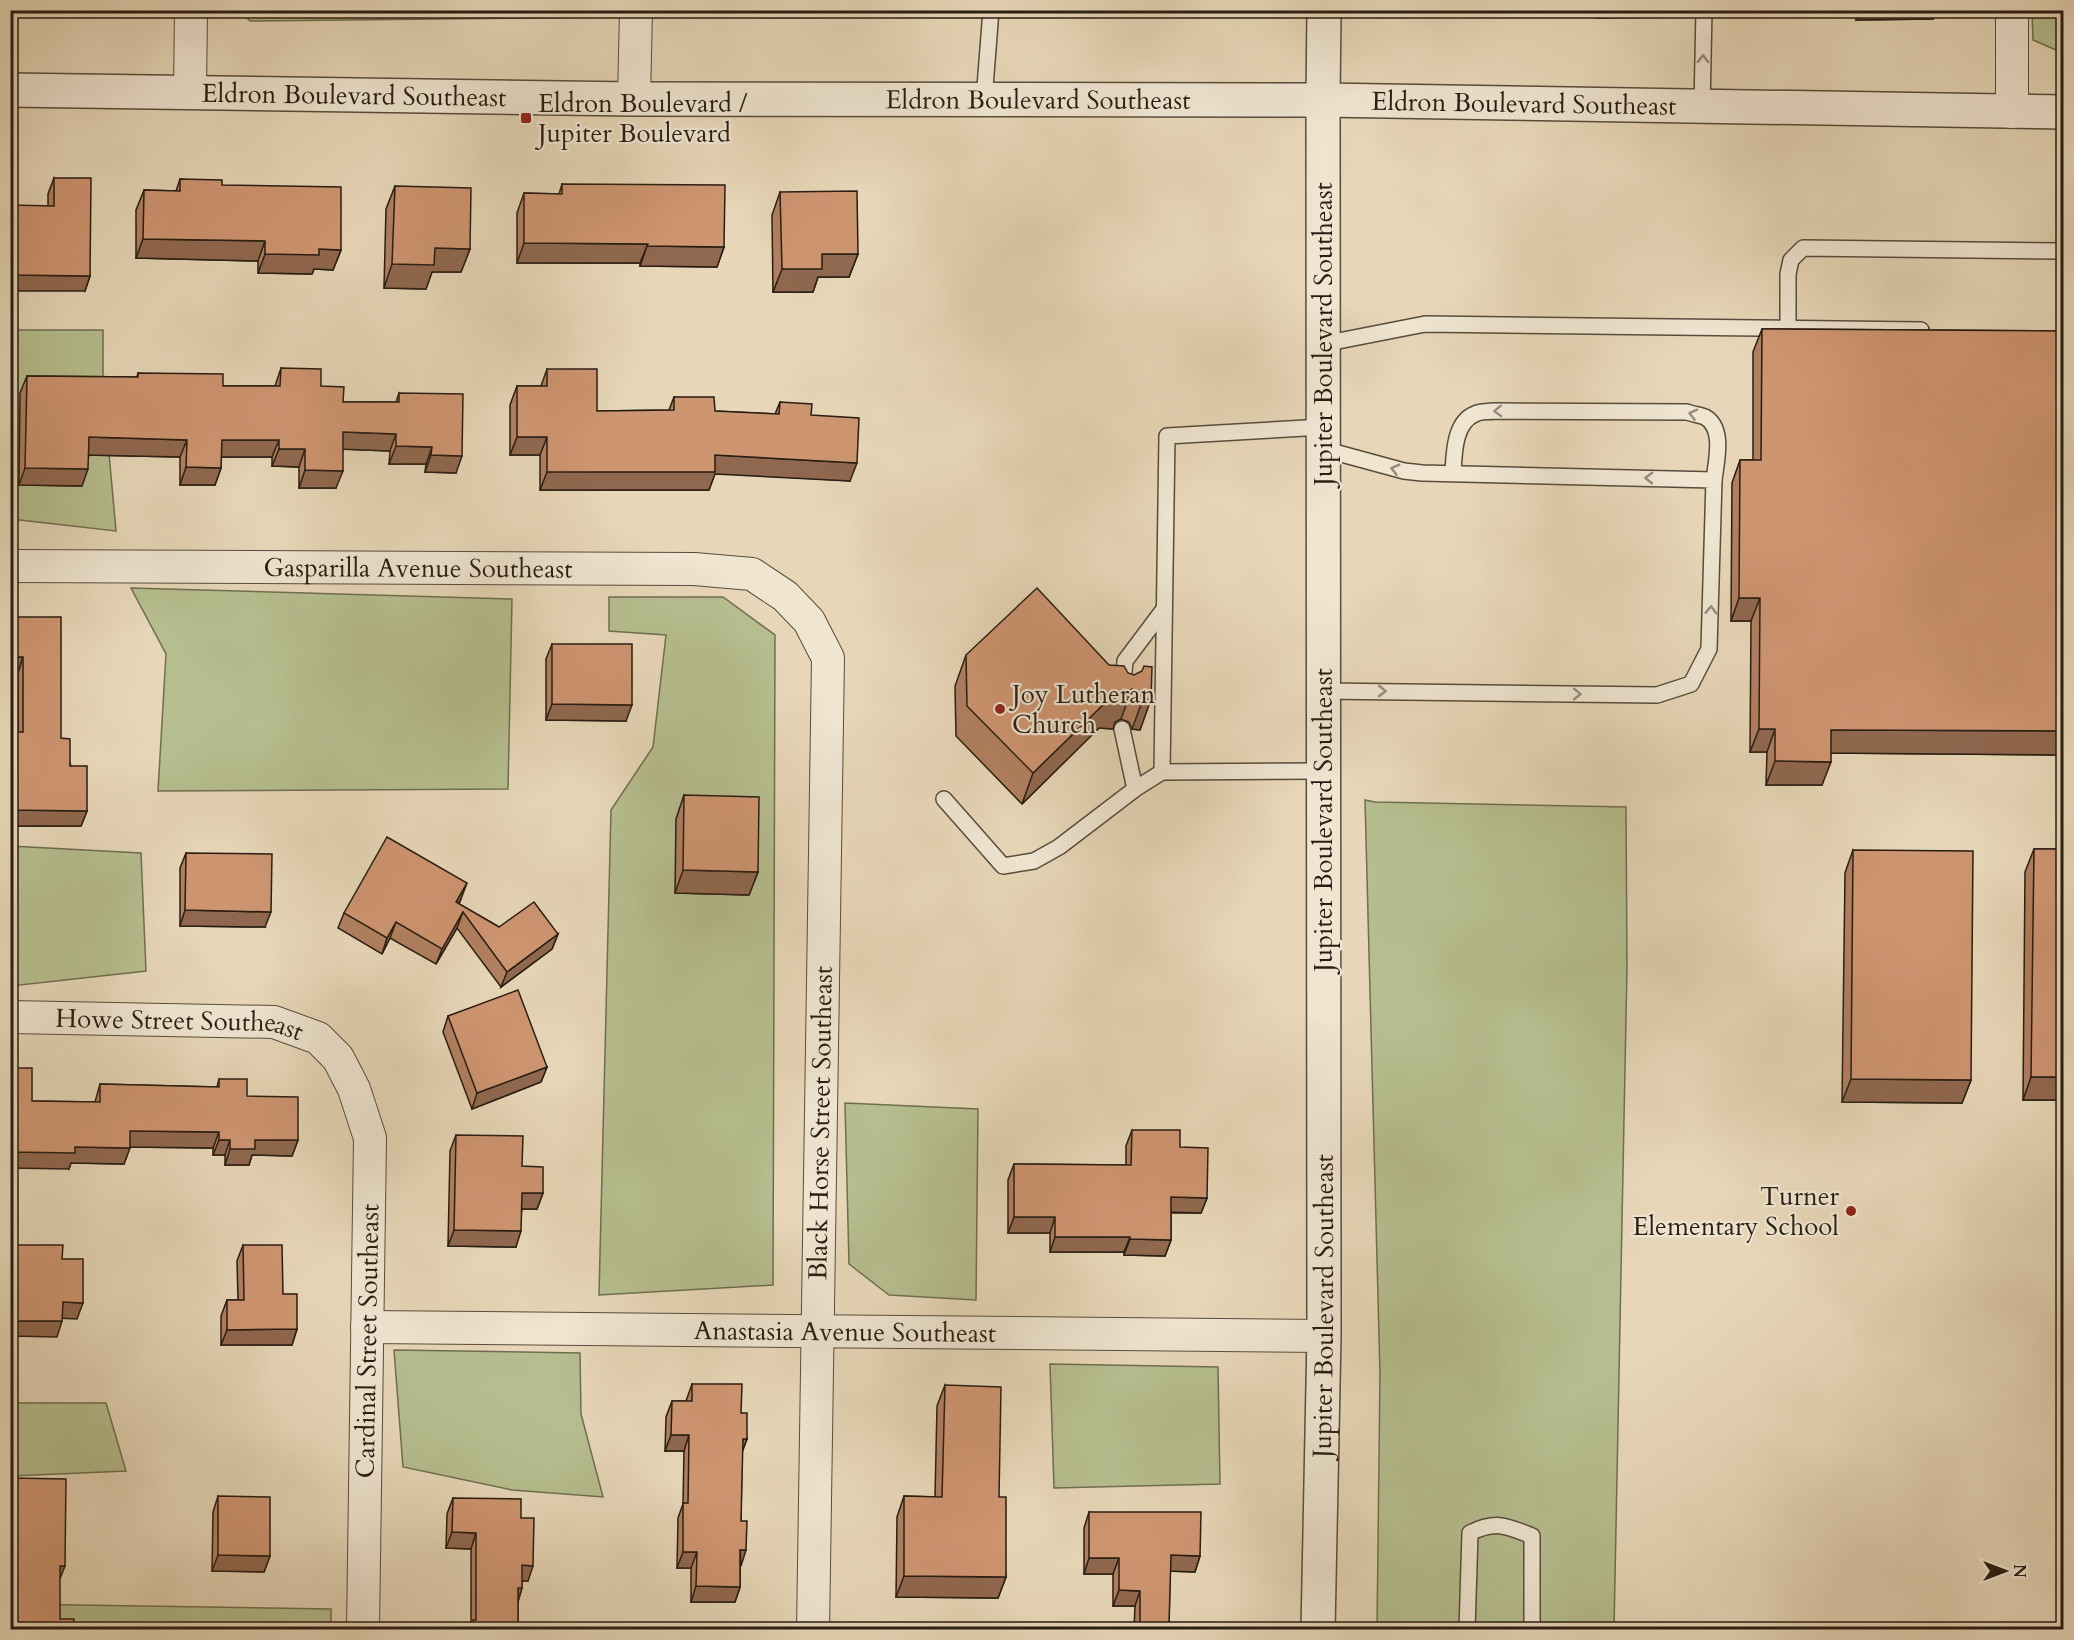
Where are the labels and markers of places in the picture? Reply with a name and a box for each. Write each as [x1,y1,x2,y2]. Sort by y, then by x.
place label: Eldron Boulevard / Jupiter Boulevard [534,86,748,151]
marker: Eldron Boulevard / Jupiter Boulevard [519,111,533,125]
place label: Joy Lutheran Church [1008,677,1156,742]
marker: Joy Lutheran Church [993,702,1007,716]
place label: Turner Elementary School [1632,1179,1840,1244]
marker: Turner Elementary School [1844,1204,1858,1218]

